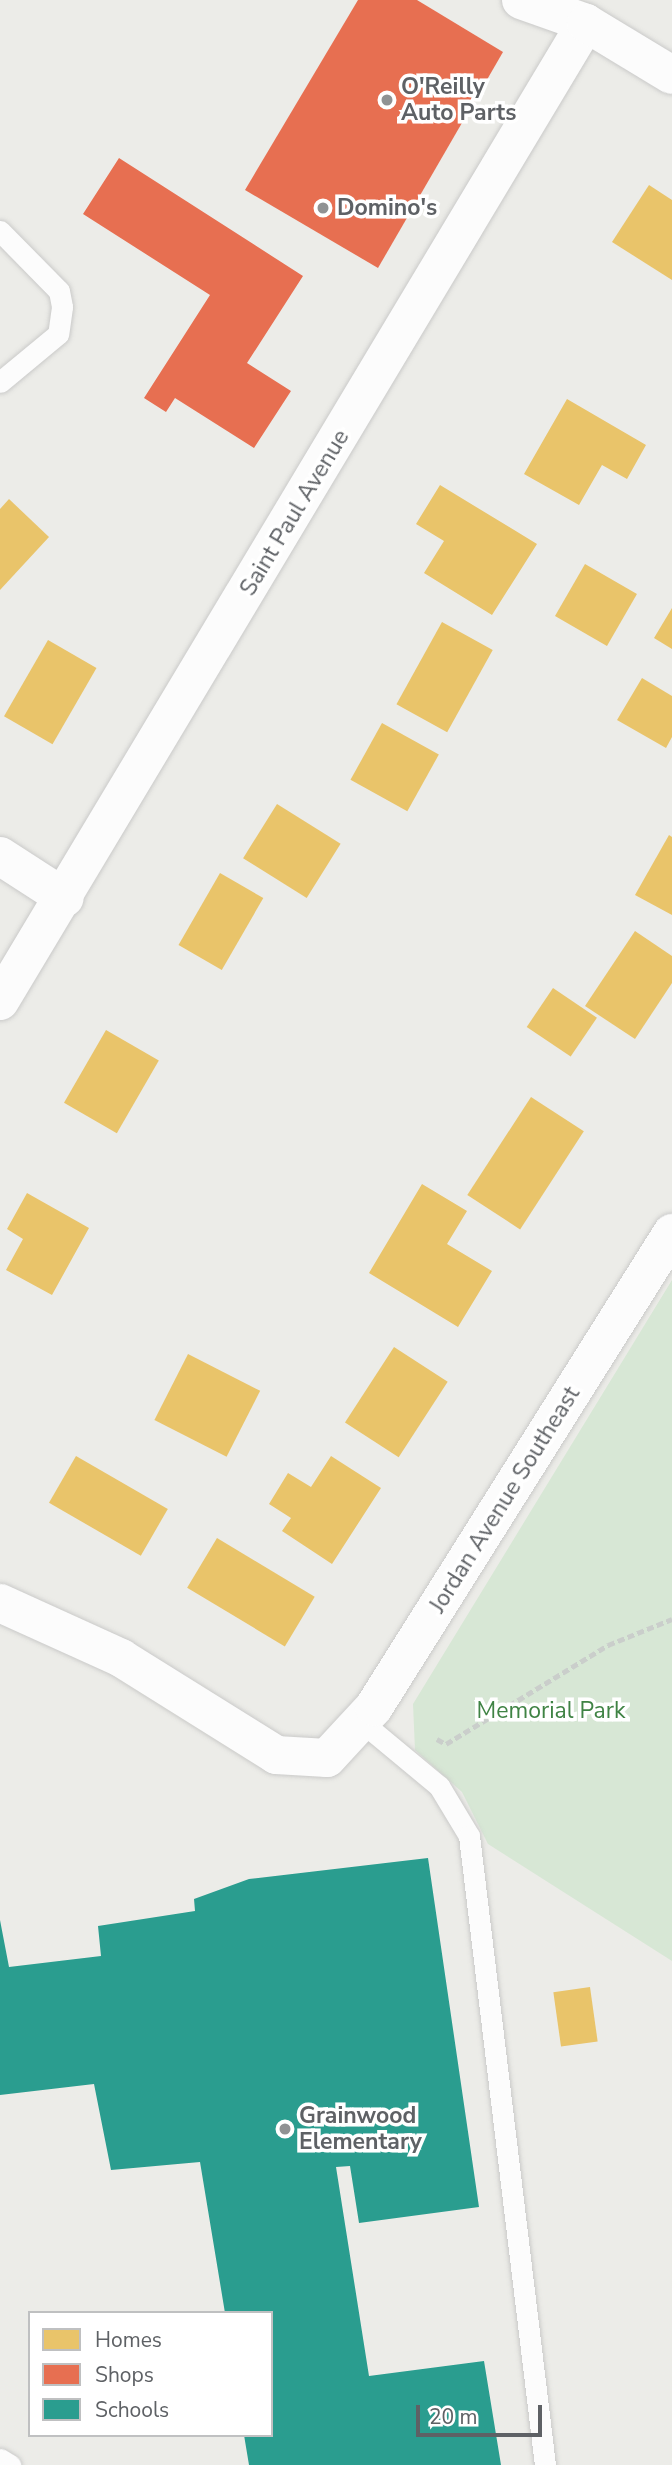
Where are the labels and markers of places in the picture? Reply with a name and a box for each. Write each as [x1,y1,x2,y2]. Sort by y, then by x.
place label: O'Reilly Auto Parts [401,73,516,127]
marker: O'Reilly Auto Parts [379,92,395,108]
place label: Domino's [337,194,437,222]
marker: Domino's [315,200,331,216]
place label: Grainwood Elementary [299,2102,422,2156]
marker: Grainwood Elementary [277,2121,293,2137]

